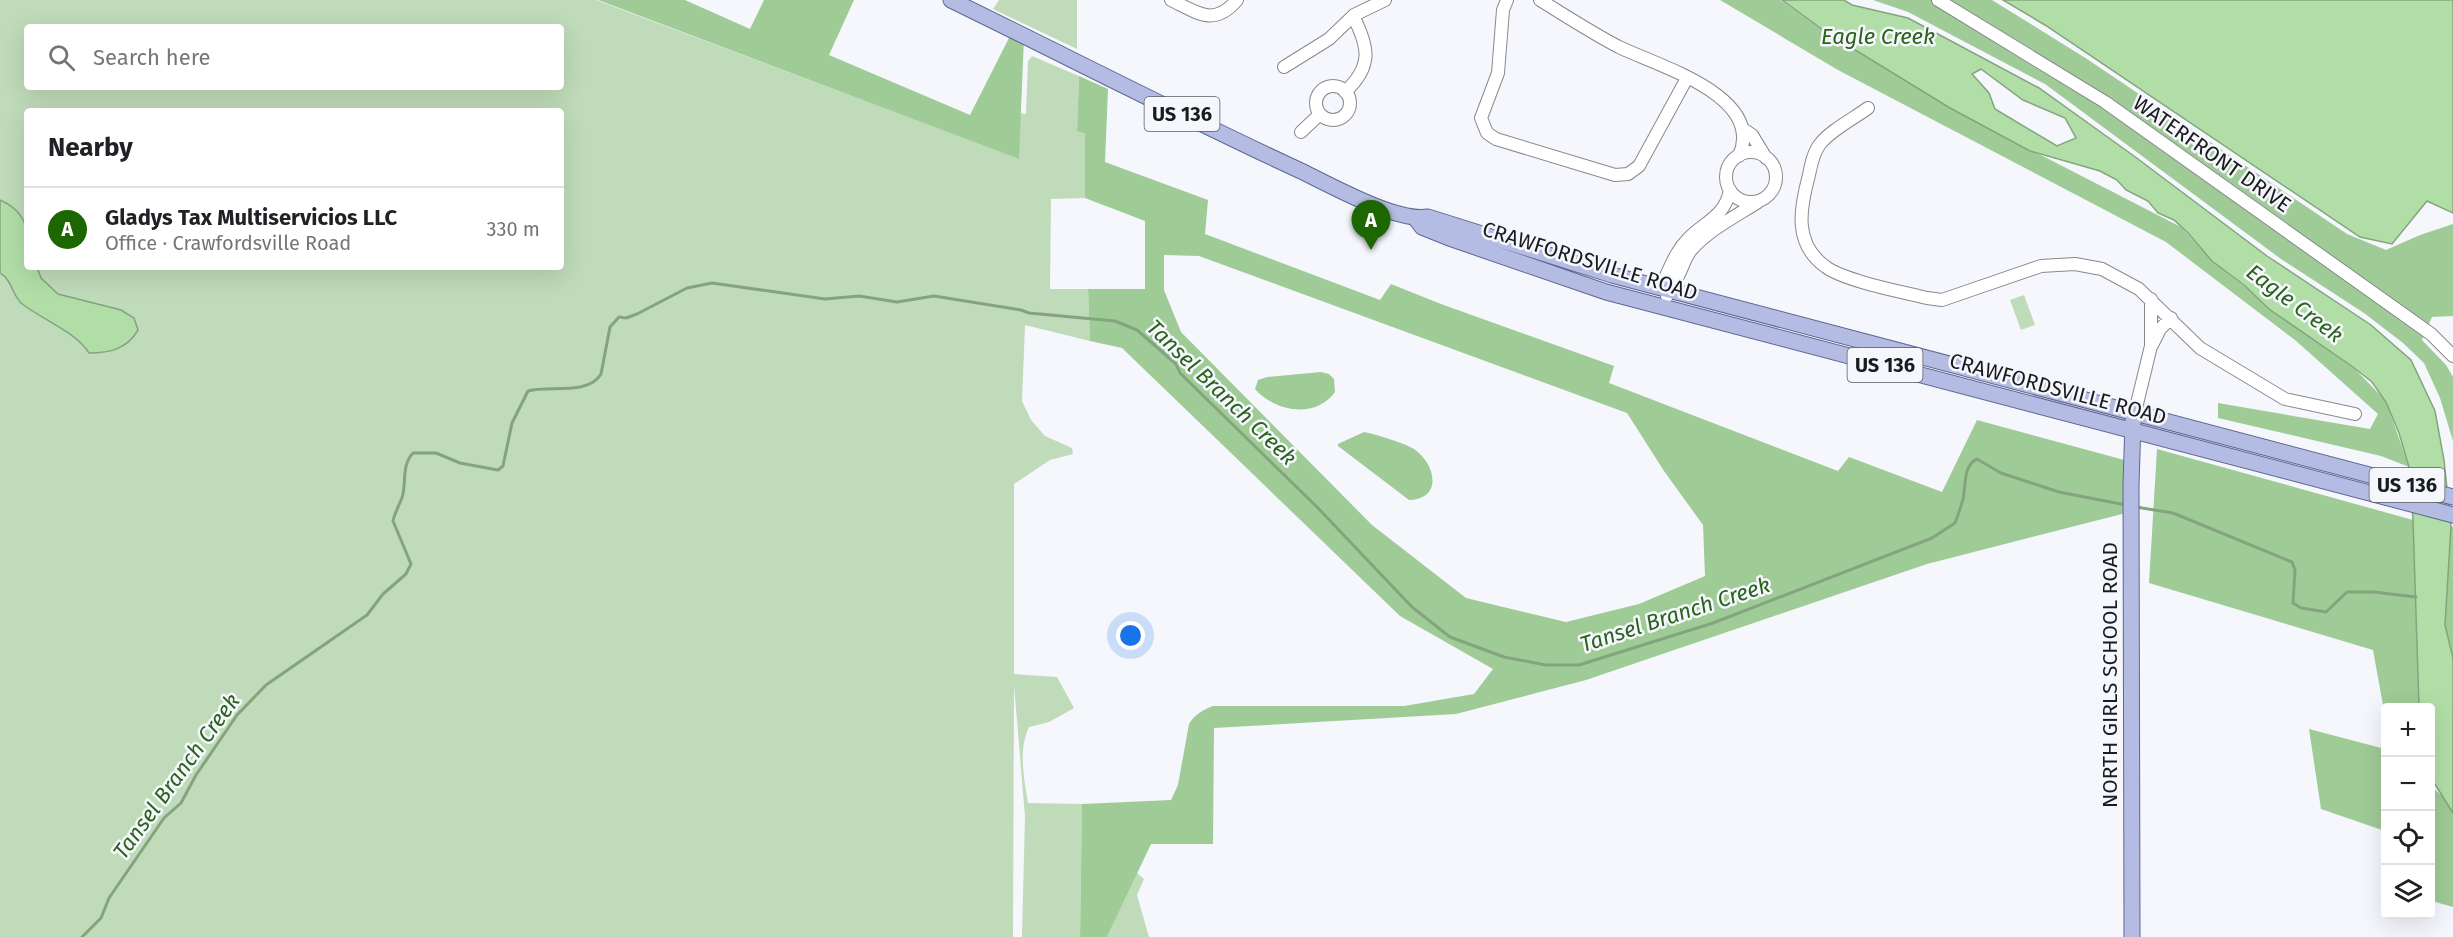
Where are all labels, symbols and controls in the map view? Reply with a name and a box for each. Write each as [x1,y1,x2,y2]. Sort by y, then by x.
water label: Eagle Creek [1821,23,1935,50]
search box [24,24,564,90]
icon: search [45,41,78,74]
text: Search here [93,44,211,71]
street label: WATERFRONT DRIVE [2128,90,2296,218]
road number: US 136 [1144,97,1220,131]
text: Nearby [48,132,133,163]
pin: A [1352,200,1390,250]
text: Gladys Tax Multiservicios LLC [105,204,397,231]
street label: CRAWFORDSVILLE ROAD [1479,216,1701,306]
text: A [62,217,73,241]
text: 330 m [486,217,540,241]
text: Office · Crawfordsville Road [105,231,351,255]
water label: Eagle Creek [2241,258,2348,348]
water label: Tansel Branch Creek [1141,314,1302,471]
road number: US 136 [1848,348,1922,382]
street label: CRAWFORDSVILLE ROAD [1947,348,2169,430]
road number: US 136 [2370,468,2444,502]
street label: NORTH GIRLS SCHOOL ROAD [2097,542,2123,808]
water label: Tansel Branch Creek [1577,571,1774,658]
your location [1116,621,1145,650]
water label: Tansel Branch Creek [107,688,246,864]
map controls [2381,703,2435,919]
button: + [2381,703,2435,757]
button: − [2381,757,2435,811]
button: locate [2381,811,2435,865]
button: layers [2381,865,2435,919]

